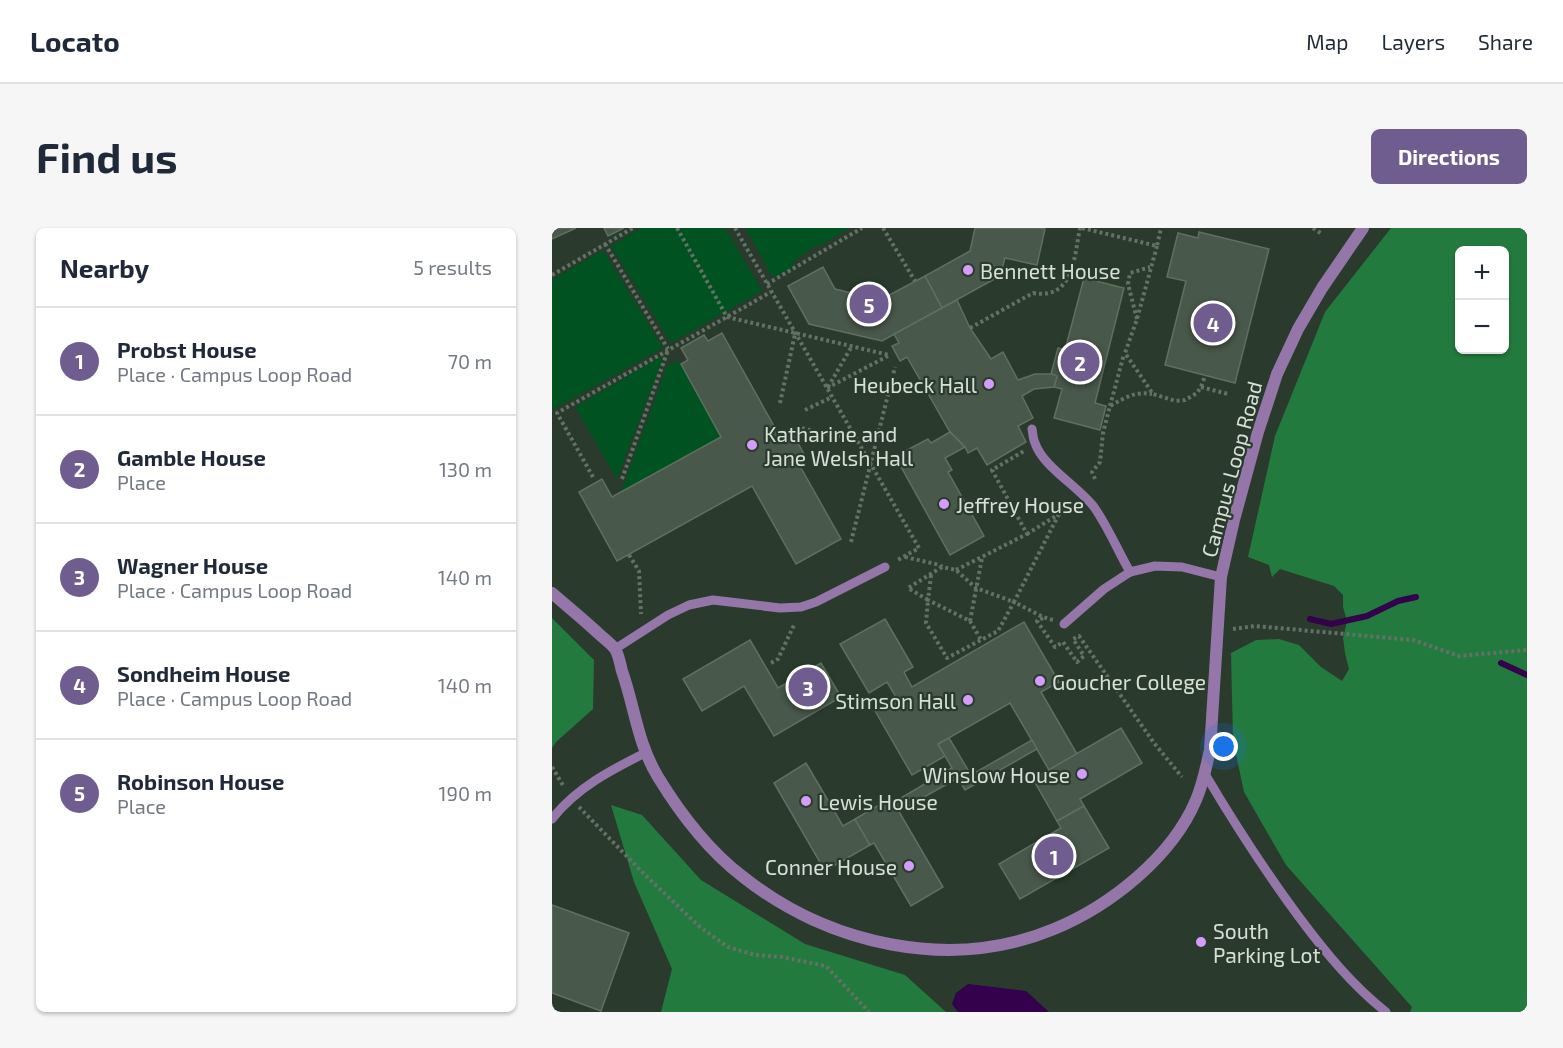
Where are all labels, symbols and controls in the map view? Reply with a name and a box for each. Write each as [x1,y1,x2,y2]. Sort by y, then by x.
text: Locato [30,24,120,58]
text: Map [1306,29,1348,54]
text: Layers [1381,29,1445,54]
text: Share [1478,29,1533,54]
button: Directions [1371,129,1527,184]
text: Find us [36,131,178,181]
map controls [1455,246,1509,354]
button: + [1455,246,1509,300]
text: Nearby [60,252,149,283]
text: 5 results [413,255,492,279]
place label: Bennett House [980,258,1121,283]
marker: Bennett House [961,263,975,277]
pin: 5 [850,282,888,326]
pin: 4 [1194,300,1232,346]
button: − [1455,300,1509,354]
text: Probst House [117,336,257,362]
pin: 2 [1060,340,1100,384]
text: 1 [75,349,84,373]
text: 70 m [448,349,492,373]
text: Place · Campus Loop Road [117,362,352,386]
place label: Heubeck Hall [853,372,978,397]
marker: Heubeck Hall [982,377,996,391]
street label: Campus Loop Road [1195,378,1267,560]
place label: Katharine and Jane Welsh Hall [764,421,914,470]
marker: Katharine and Jane Welsh Hall [745,438,759,452]
text: Gamble House [117,444,266,470]
text: 2 [74,457,85,481]
text: 130 m [439,457,492,481]
text: Place [117,470,166,494]
place label: Jeffrey House [956,492,1084,517]
marker: Jeffrey House [937,497,951,511]
text: Wagner House [117,552,268,578]
text: 3 [74,565,85,589]
text: 140 m [438,565,492,589]
text: Place · Campus Loop Road [117,578,352,602]
text: Sondheim House [117,660,290,686]
pin: 3 [788,664,828,710]
place label: Goucher College [1052,669,1206,694]
text: 4 [73,673,86,697]
text: 140 m [438,673,492,697]
marker: Goucher College [1033,674,1047,688]
text: Place · Campus Loop Road [117,686,352,710]
place label: Stimson Hall [835,688,957,713]
marker: Stimson Hall [961,693,975,707]
your location [1209,732,1238,761]
place label: Winslow House [922,762,1070,787]
marker: Winslow House [1075,767,1089,781]
text: Robinson House [117,768,284,794]
text: 5 [74,781,85,805]
text: 190 m [439,781,492,805]
place label: Lewis House [818,789,938,814]
text: Place [117,794,166,818]
marker: Lewis House [799,794,813,808]
pin: 1 [1034,834,1074,878]
place label: Conner House [765,854,897,879]
marker: Conner House [902,859,916,873]
place label: South Parking Lot [1213,918,1320,967]
marker: South Parking Lot [1194,935,1208,949]

